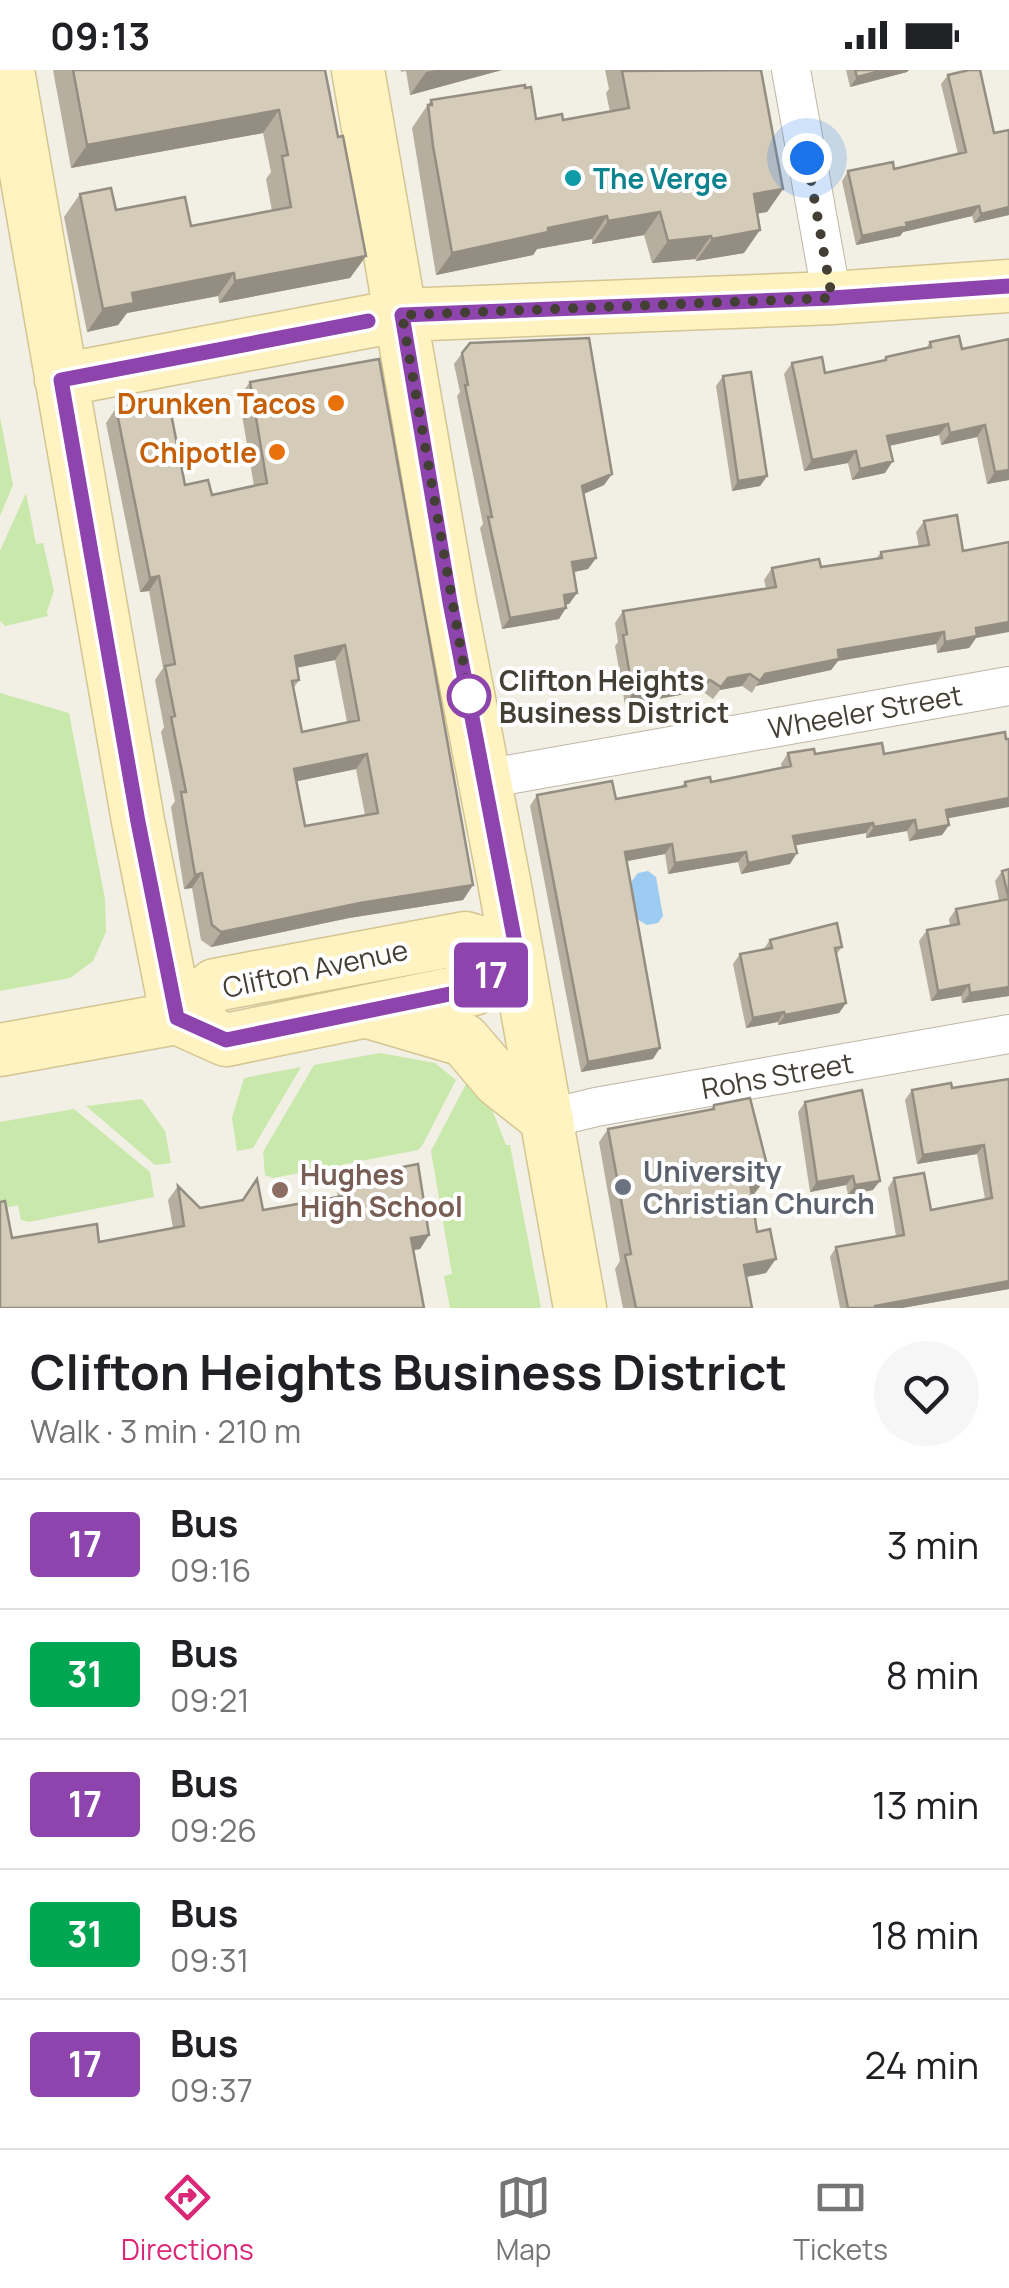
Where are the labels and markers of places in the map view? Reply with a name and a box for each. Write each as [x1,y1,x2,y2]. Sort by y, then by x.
place label: The Verge [593,159,728,197]
marker: The Verge [562,167,584,189]
place label: Drunken Tacos [117,384,316,422]
marker: Drunken Tacos [325,392,347,414]
place label: Chipotle [140,433,257,471]
marker: Chipotle [266,441,288,463]
place label: Clifton Heights Business District [499,661,729,731]
marker: Clifton Heights Business District [448,675,490,717]
place label: University Christian Church [643,1152,875,1222]
place label: Hughes High School [300,1155,463,1225]
marker: University Christian Church [612,1176,634,1198]
marker: Hughes High School [269,1179,291,1201]

